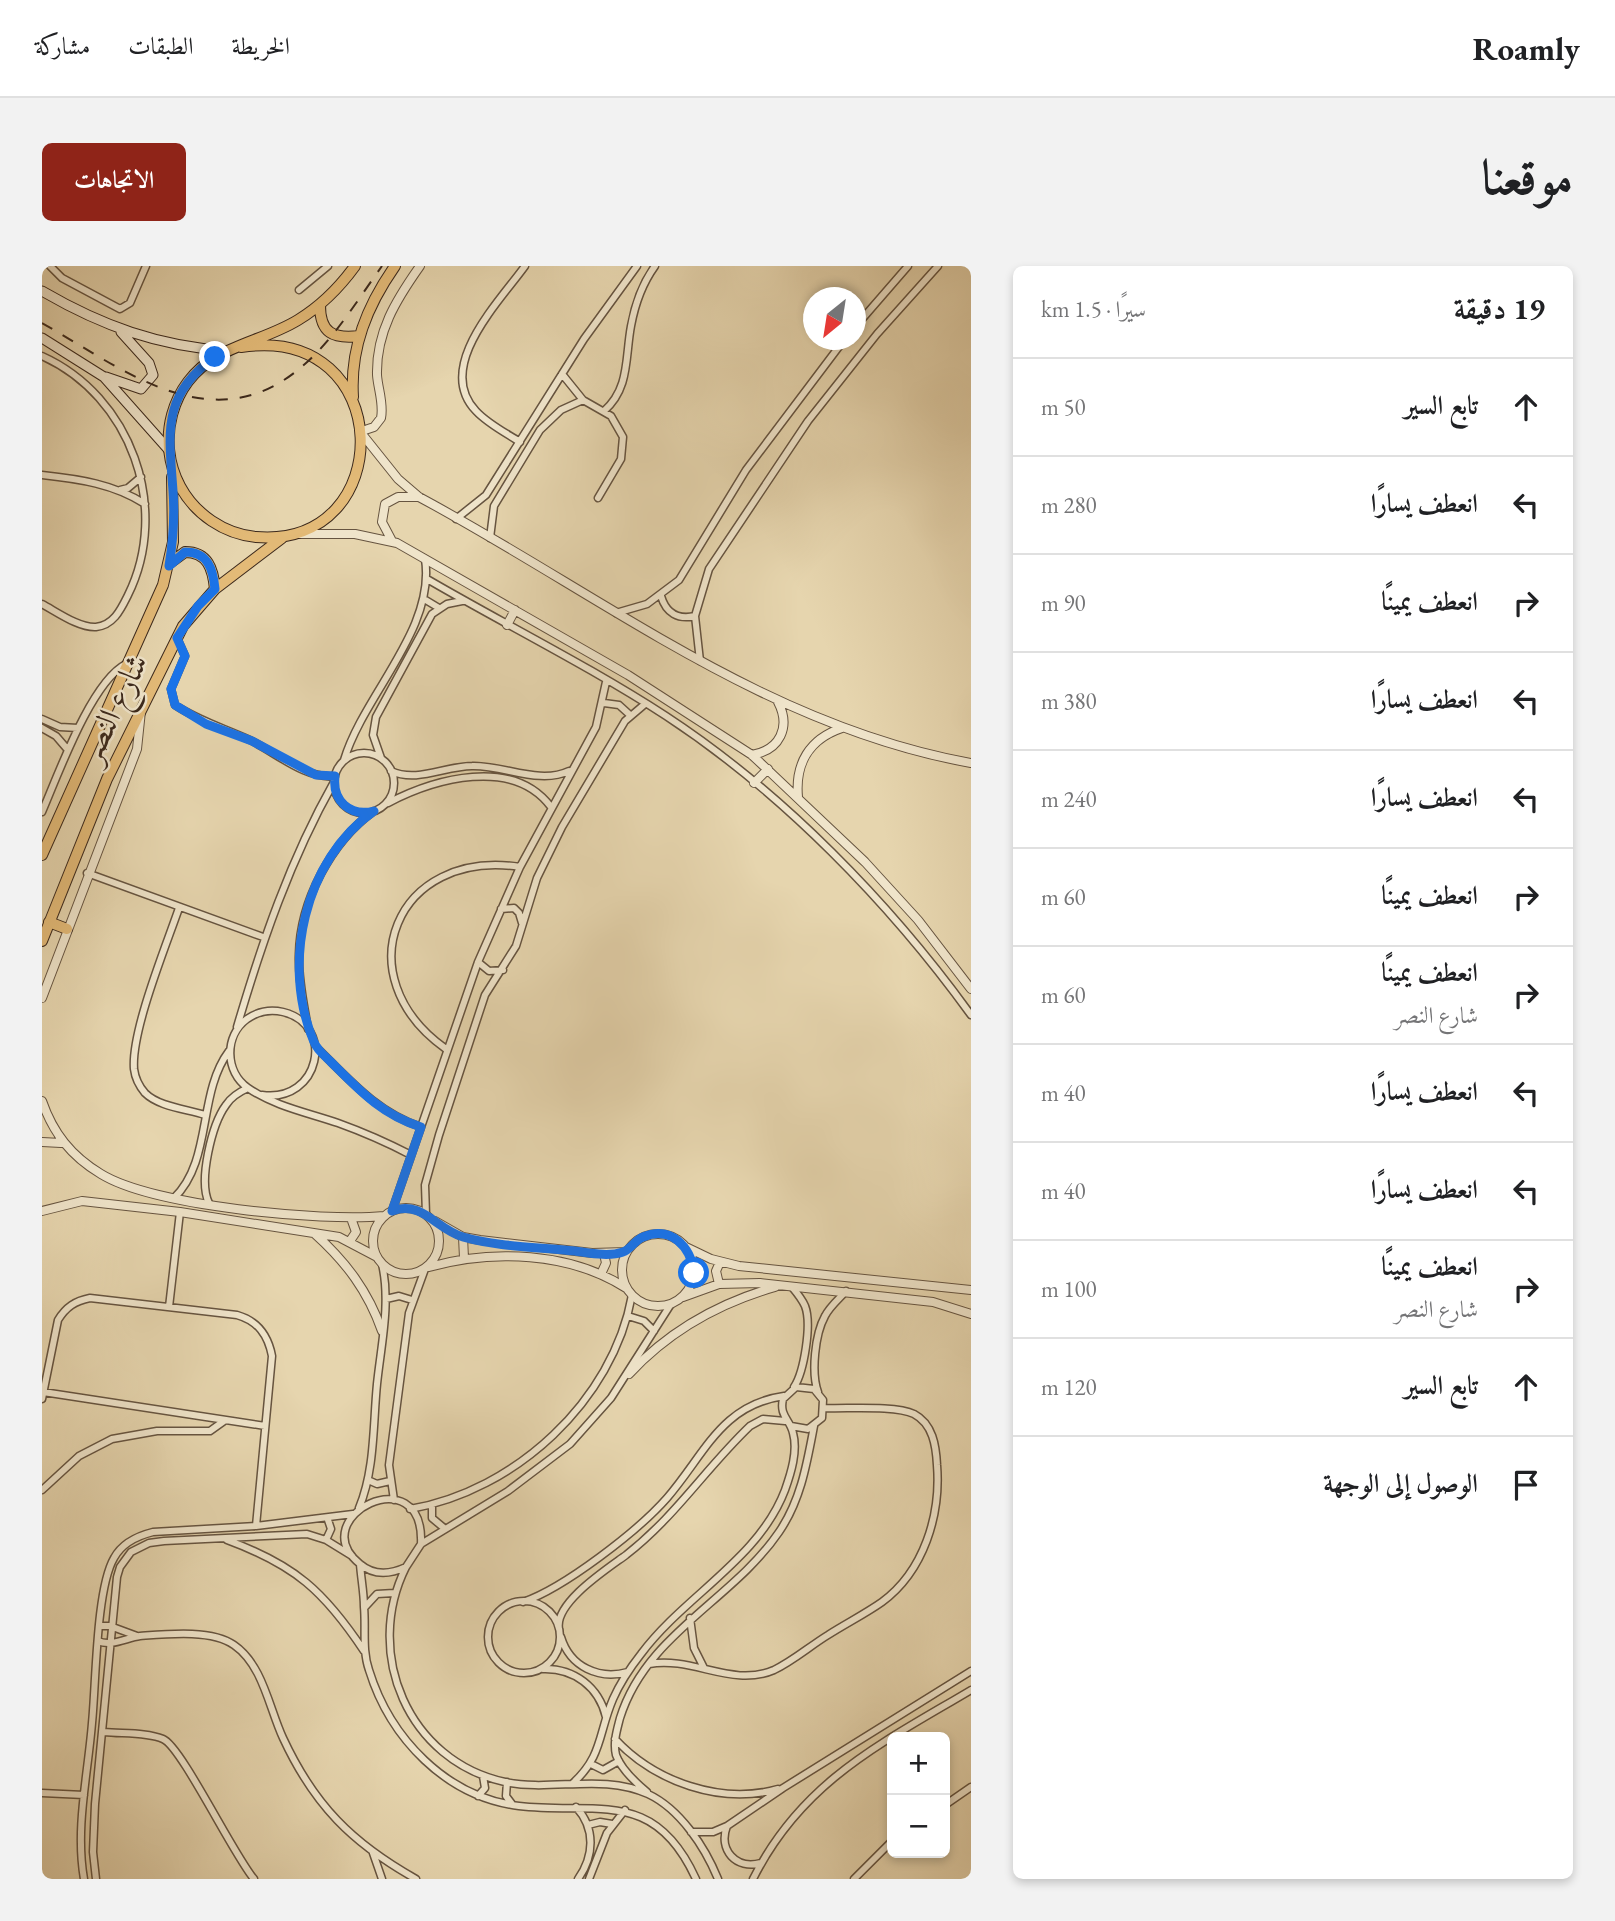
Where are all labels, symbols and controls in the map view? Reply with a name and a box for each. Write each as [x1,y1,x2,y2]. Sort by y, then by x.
text: Roamly [1472,27,1580,70]
text: مشاركة [35,30,90,61]
text: الطبقات [128,30,194,61]
text: الخريطة [232,30,290,61]
button: الاتجاهات [42,143,186,221]
text: موقعنا [1481,145,1573,209]
north arrow [803,287,866,350]
text: 19 دقيقة [1454,289,1545,328]
text: سيرًا · 1.5 km [1041,294,1146,324]
route end [199,341,230,372]
text: تابع السير [1404,388,1478,422]
icon: ahead [1507,388,1545,426]
text: 50 m [1041,392,1086,422]
text: انعطف يسارًا [1371,486,1478,520]
icon: left [1507,486,1545,524]
text: 280 m [1041,490,1097,520]
text: انعطف يمينًا [1381,584,1478,618]
icon: right [1507,584,1545,622]
text: 90 m [1041,588,1086,618]
street label: شارع النصر [67,647,163,775]
text: انعطف يسارًا [1371,682,1478,716]
icon: left [1507,682,1545,720]
text: 380 m [1041,686,1097,716]
text: انعطف يسارًا [1371,780,1478,814]
icon: left [1507,780,1545,818]
text: 240 m [1041,784,1097,814]
text: انعطف يمينًا [1381,878,1478,912]
icon: right [1507,878,1545,916]
text: 60 m [1041,882,1086,912]
text: انعطف يمينًا [1381,955,1478,989]
icon: right [1507,976,1545,1014]
text: 60 m [1041,980,1086,1010]
text: شارع النصر [1394,1000,1478,1030]
text: انعطف يسارًا [1371,1074,1478,1108]
icon: left [1507,1074,1545,1112]
text: 40 m [1041,1078,1086,1108]
text: انعطف يسارًا [1371,1172,1478,1206]
icon: left [1507,1172,1545,1210]
text: 40 m [1041,1176,1086,1206]
text: انعطف يمينًا [1381,1249,1478,1283]
route start [678,1257,709,1288]
icon: right [1507,1270,1545,1308]
text: 100 m [1041,1274,1097,1304]
text: شارع النصر [1394,1294,1478,1324]
text: تابع السير [1404,1368,1478,1402]
icon: ahead [1507,1368,1545,1406]
text: 120 m [1041,1372,1097,1402]
text: الوصول إلى الوجهة [1323,1466,1478,1500]
icon: arrive [1507,1466,1545,1504]
map controls [887,1732,950,1858]
button: + [887,1732,950,1795]
button: − [887,1795,950,1858]

